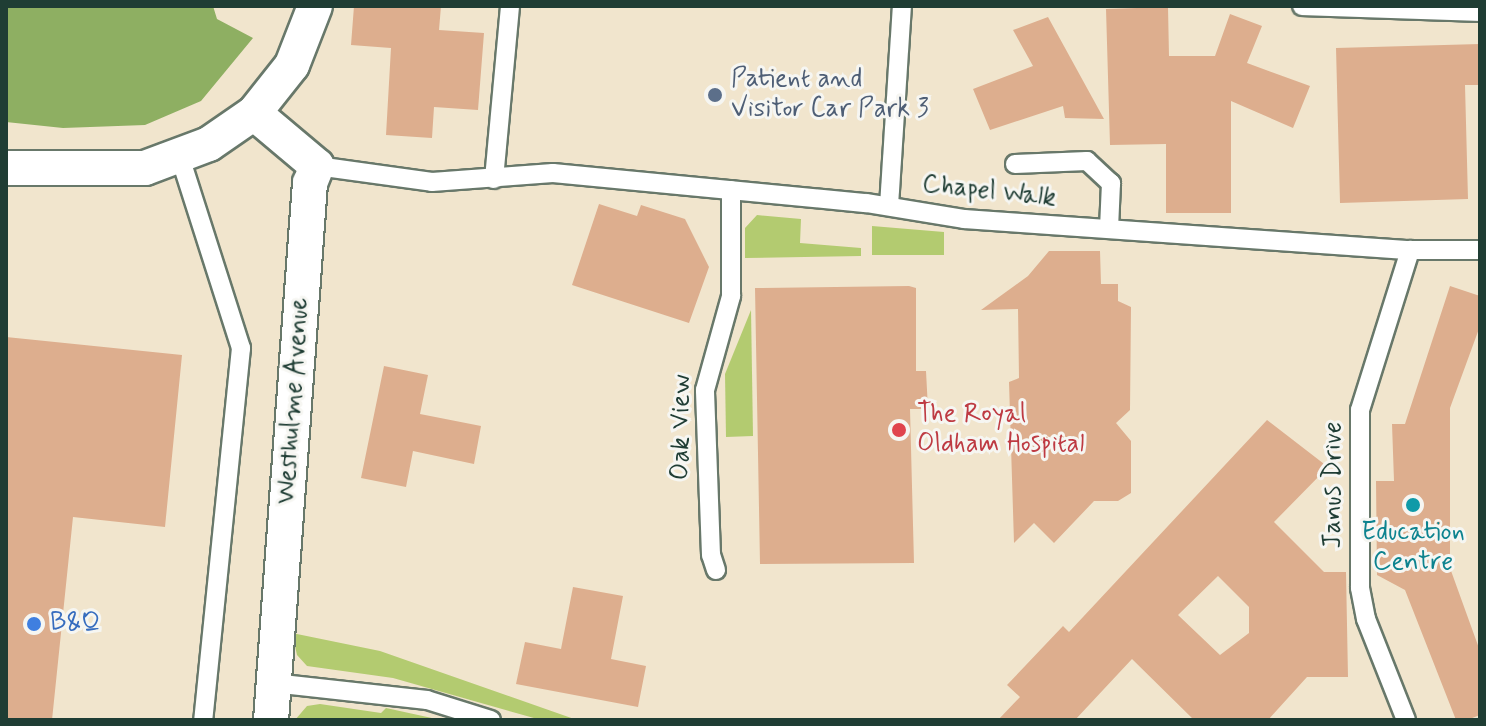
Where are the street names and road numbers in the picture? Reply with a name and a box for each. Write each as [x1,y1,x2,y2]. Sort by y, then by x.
street label: Chapel Walk [919,169,1059,215]
street label: Westhulme Avenue [271,295,317,507]
street label: Oak View [666,376,698,478]
street label: Janus Drive [1318,421,1350,549]

